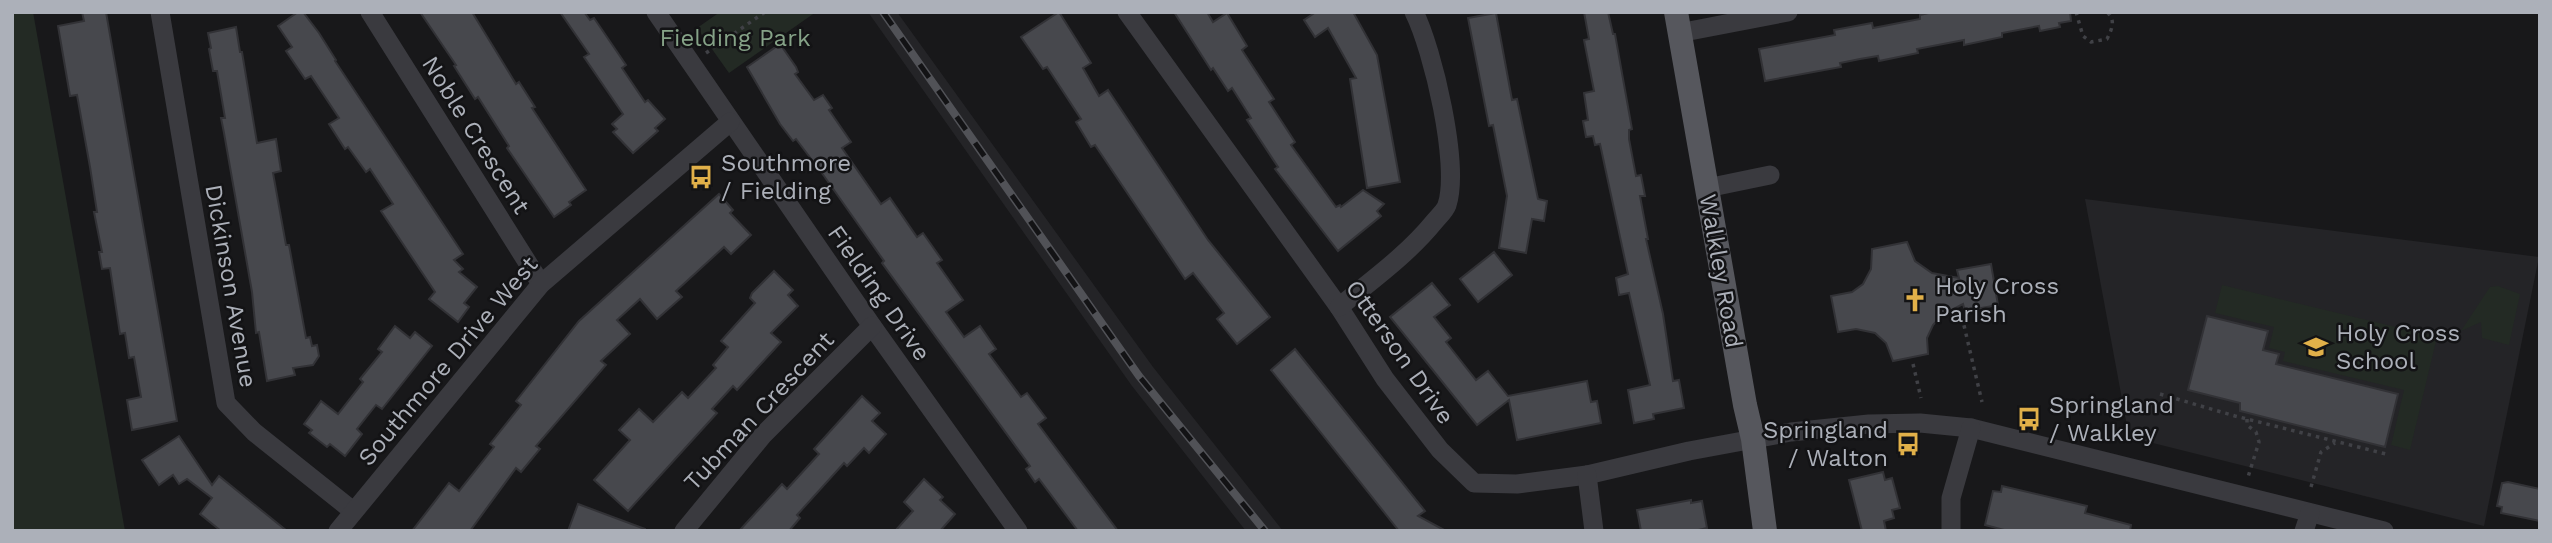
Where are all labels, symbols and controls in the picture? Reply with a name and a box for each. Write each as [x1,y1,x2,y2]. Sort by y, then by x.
park label: Fielding Park [659,24,811,52]
street label: Noble Crescent [416,51,536,219]
place label: Southmore / Fielding [721,149,851,205]
bus stop icon: Southmore / Fielding [687,163,715,191]
street label: Dickinson Avenue [199,182,263,390]
street label: Walkley Road [1694,192,1748,350]
street label: Fielding Drive [822,220,936,366]
street label: Southmore Drive West [352,251,544,471]
place label: Holy Cross Parish [1935,272,2059,328]
street label: Otterson Drive [1340,275,1460,429]
church icon: Holy Cross Parish [1901,286,1929,314]
place label: Holy Cross School [2336,319,2460,375]
street label: Tubman Crescent [678,326,840,496]
school or university icon: Holy Cross School [2302,333,2330,361]
place label: Springland / Walkley [2049,391,2174,447]
bus stop icon: Springland / Walkley [2015,405,2043,433]
place label: Springland / Walton [1763,416,1888,472]
bus stop icon: Springland / Walton [1894,430,1922,458]

